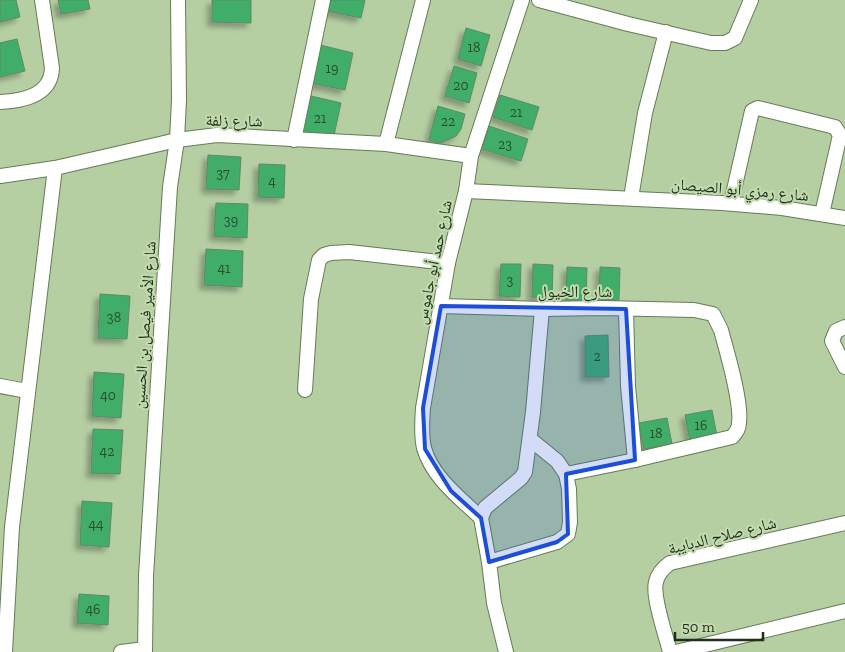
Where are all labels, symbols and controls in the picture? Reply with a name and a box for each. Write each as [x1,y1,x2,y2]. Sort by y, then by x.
house number: 18 [468,39,480,56]
house number: 19 [326,60,338,77]
house number: 20 [453,77,469,94]
house number: 21 [510,104,523,121]
house number: 21 [314,110,327,127]
street label: شارع زلفة [205,111,263,131]
house number: 22 [441,113,455,130]
house number: 23 [498,136,512,153]
house number: 37 [216,165,230,182]
house number: 4 [268,173,276,190]
street label: شارع رمزي أبو الصيصان [670,174,810,208]
street label: شارع حمد أبو جاموس [411,198,457,326]
house number: 39 [224,212,238,229]
street label: شارع الأمير فيصل بن الحسين [129,240,161,410]
house number: 41 [218,260,231,277]
house number: 3 [507,272,514,289]
street label: شارع الخيول [538,282,612,302]
house number: 38 [107,309,121,326]
house number: 2 [593,348,601,365]
house number: 40 [100,387,116,404]
house number: 16 [695,417,707,434]
house number: 18 [650,425,662,442]
house number: 42 [100,443,114,460]
street label: شارع صلاح الدبايبة [666,513,778,559]
house number: 44 [88,516,104,533]
house number: 46 [86,601,100,618]
scale bar [675,610,762,642]
text: 50 m [682,618,715,636]

